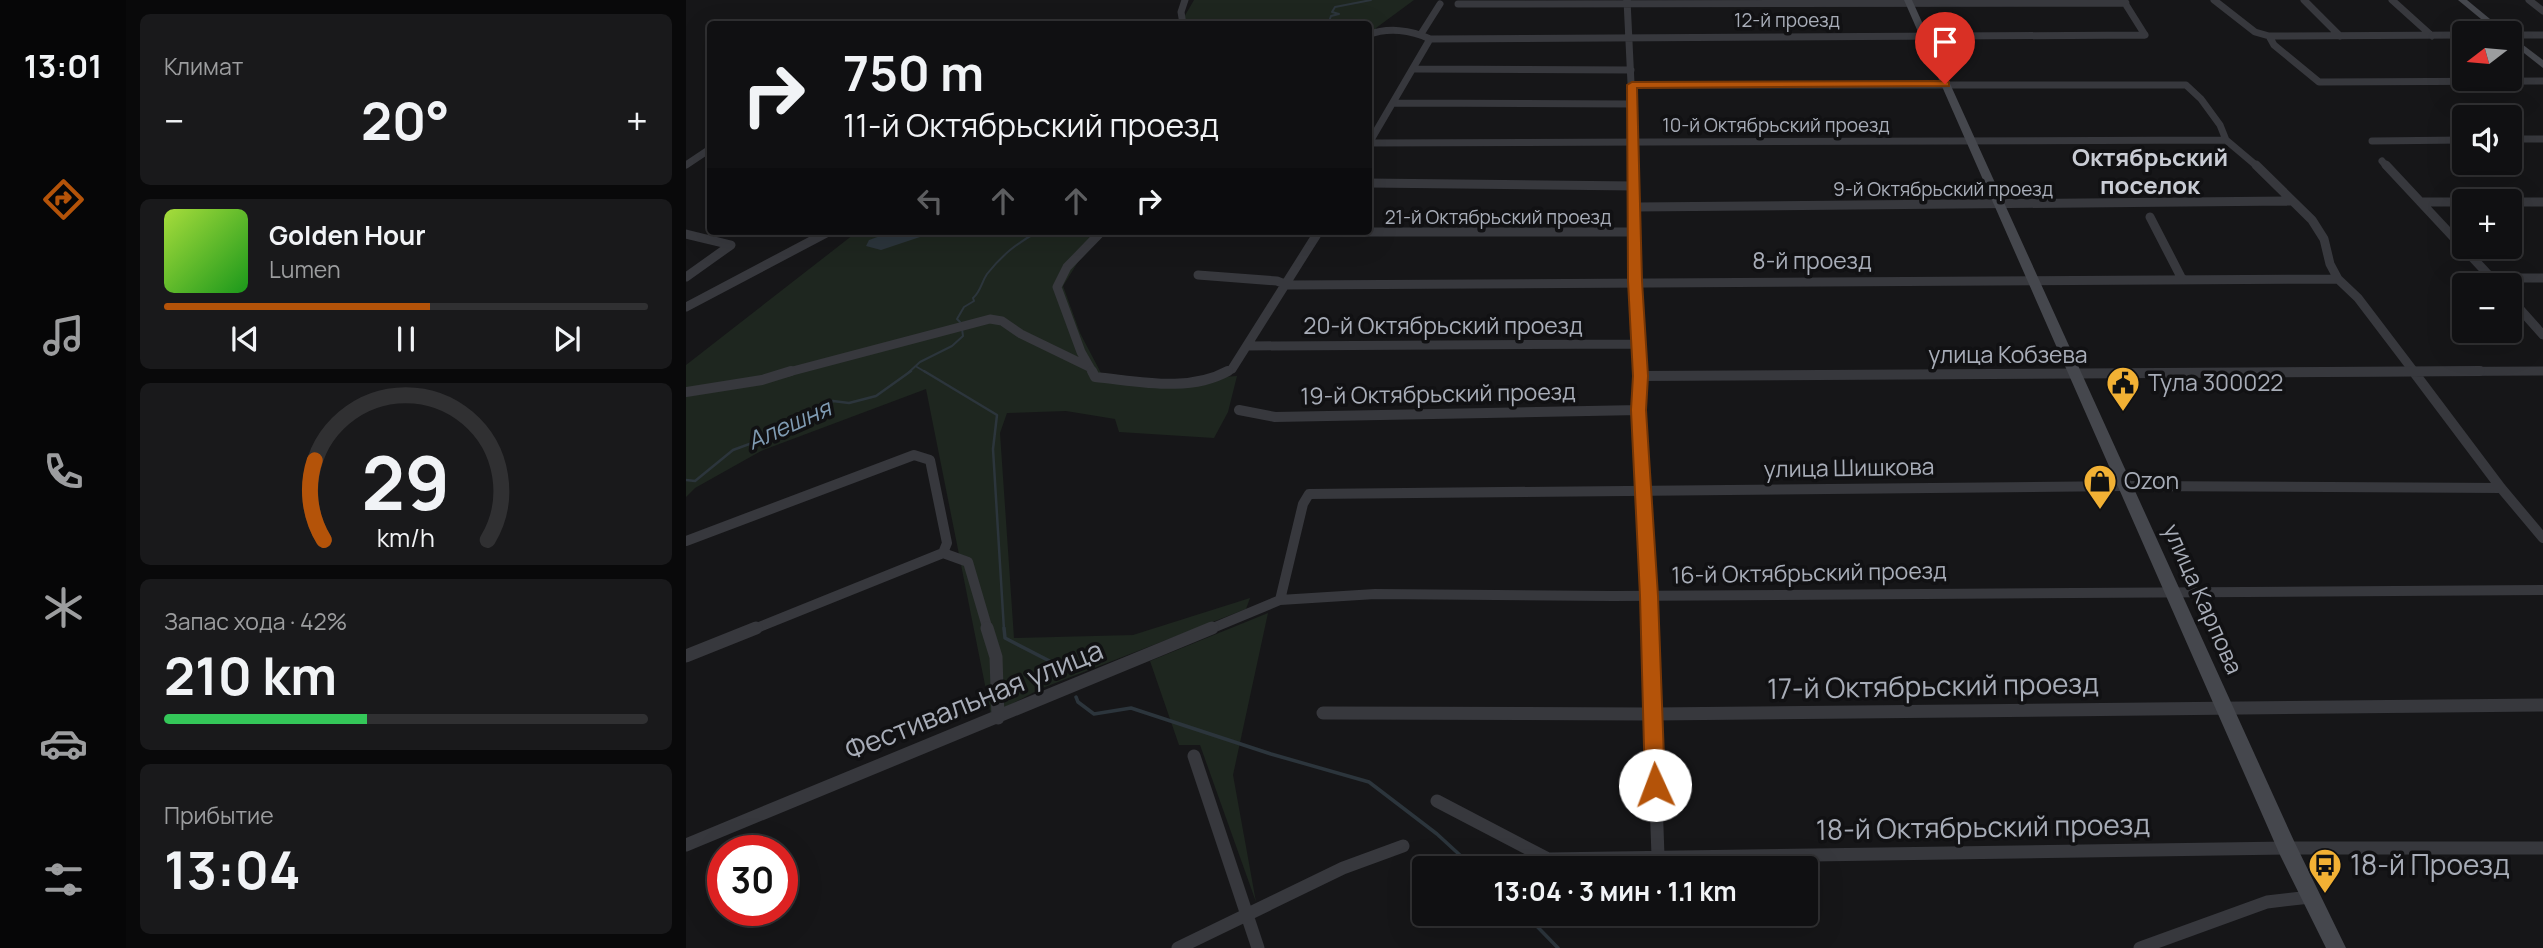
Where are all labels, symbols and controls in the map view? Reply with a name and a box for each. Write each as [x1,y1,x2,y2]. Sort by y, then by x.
street label: 12-й проезд [1734,7,1840,33]
pin [1915,12.0,1975,84]
north arrow [2452,21,2522,91]
map controls [2452,21,2522,343]
icon: arrive [1926,23,1964,61]
text: 750 m [843,39,984,106]
text: 13:01 [24,44,102,88]
icon: right [728,49,819,140]
text: Климат [164,50,243,82]
text: 20° [361,85,450,156]
text: − [164,94,185,146]
text: + [626,94,648,146]
text: 11-й Октябрьский проезд [843,103,1219,147]
button: sound [2452,105,2522,175]
street label: 10-й Октябрьский проезд [1662,112,1890,138]
district label: Октябрьский поселок [2072,140,2228,201]
icon: directions [39,175,88,224]
street label: 9-й Октябрьский проезд [1833,176,2053,202]
icon: left [911,182,949,220]
icon: ahead [984,182,1022,220]
icon: ahead [1057,182,1095,220]
icon: right [1130,182,1168,220]
button: + [2452,189,2522,259]
street label: 21-й Октябрьский проезд [1385,204,1611,230]
text: Golden Hour [269,217,426,253]
street label: 8-й проезд [1752,244,1872,276]
text: Lumen [269,253,341,285]
button: − [2452,273,2522,343]
street label: 20-й Октябрьский проезд [1303,309,1583,341]
icon: music [39,311,88,360]
icon: previous [226,320,264,358]
icon: pause [387,320,425,358]
icon: next [548,320,586,358]
street label: улица Кобзева [1928,338,2088,370]
public building icon: Тула 300022 [2104,364,2142,413]
place label: Тула 300022 [2148,366,2283,398]
street label: 19-й Октябрьский проезд [1300,375,1576,411]
water label: Алешня [741,390,837,457]
text: 29 [362,432,450,532]
icon: phone [39,447,88,496]
street label: улица Шишкова [1763,450,1935,484]
shop icon: Ozon [2081,462,2119,511]
place label: Ozon [2124,464,2179,496]
street label: улица Карпова [2156,518,2251,679]
text: km/h [377,520,435,555]
street label: 16-й Октябрьский проезд [1671,554,1947,590]
icon: climate [39,583,88,632]
text: Запас хода · 42% [164,605,347,637]
street label: Фестивальная улица [839,630,1108,768]
text: 210 km [164,640,337,711]
street label: 17-й Октябрьский проезд [1767,663,2099,707]
icon: car [39,719,88,768]
position arrow [1618,748,1692,822]
text: Прибытие [164,799,274,831]
street label: 18-й Октябрьский проезд [1816,804,2150,848]
text: 13:04 [164,834,301,905]
speed limit sign: 30 [707,835,798,926]
place label: 18-й Проезд [2350,845,2510,883]
bus stop icon: 18-й Проезд [2306,846,2344,895]
icon: filters [39,855,88,904]
text: 13:04 · 3 мин · 1.1 km [1493,873,1737,909]

